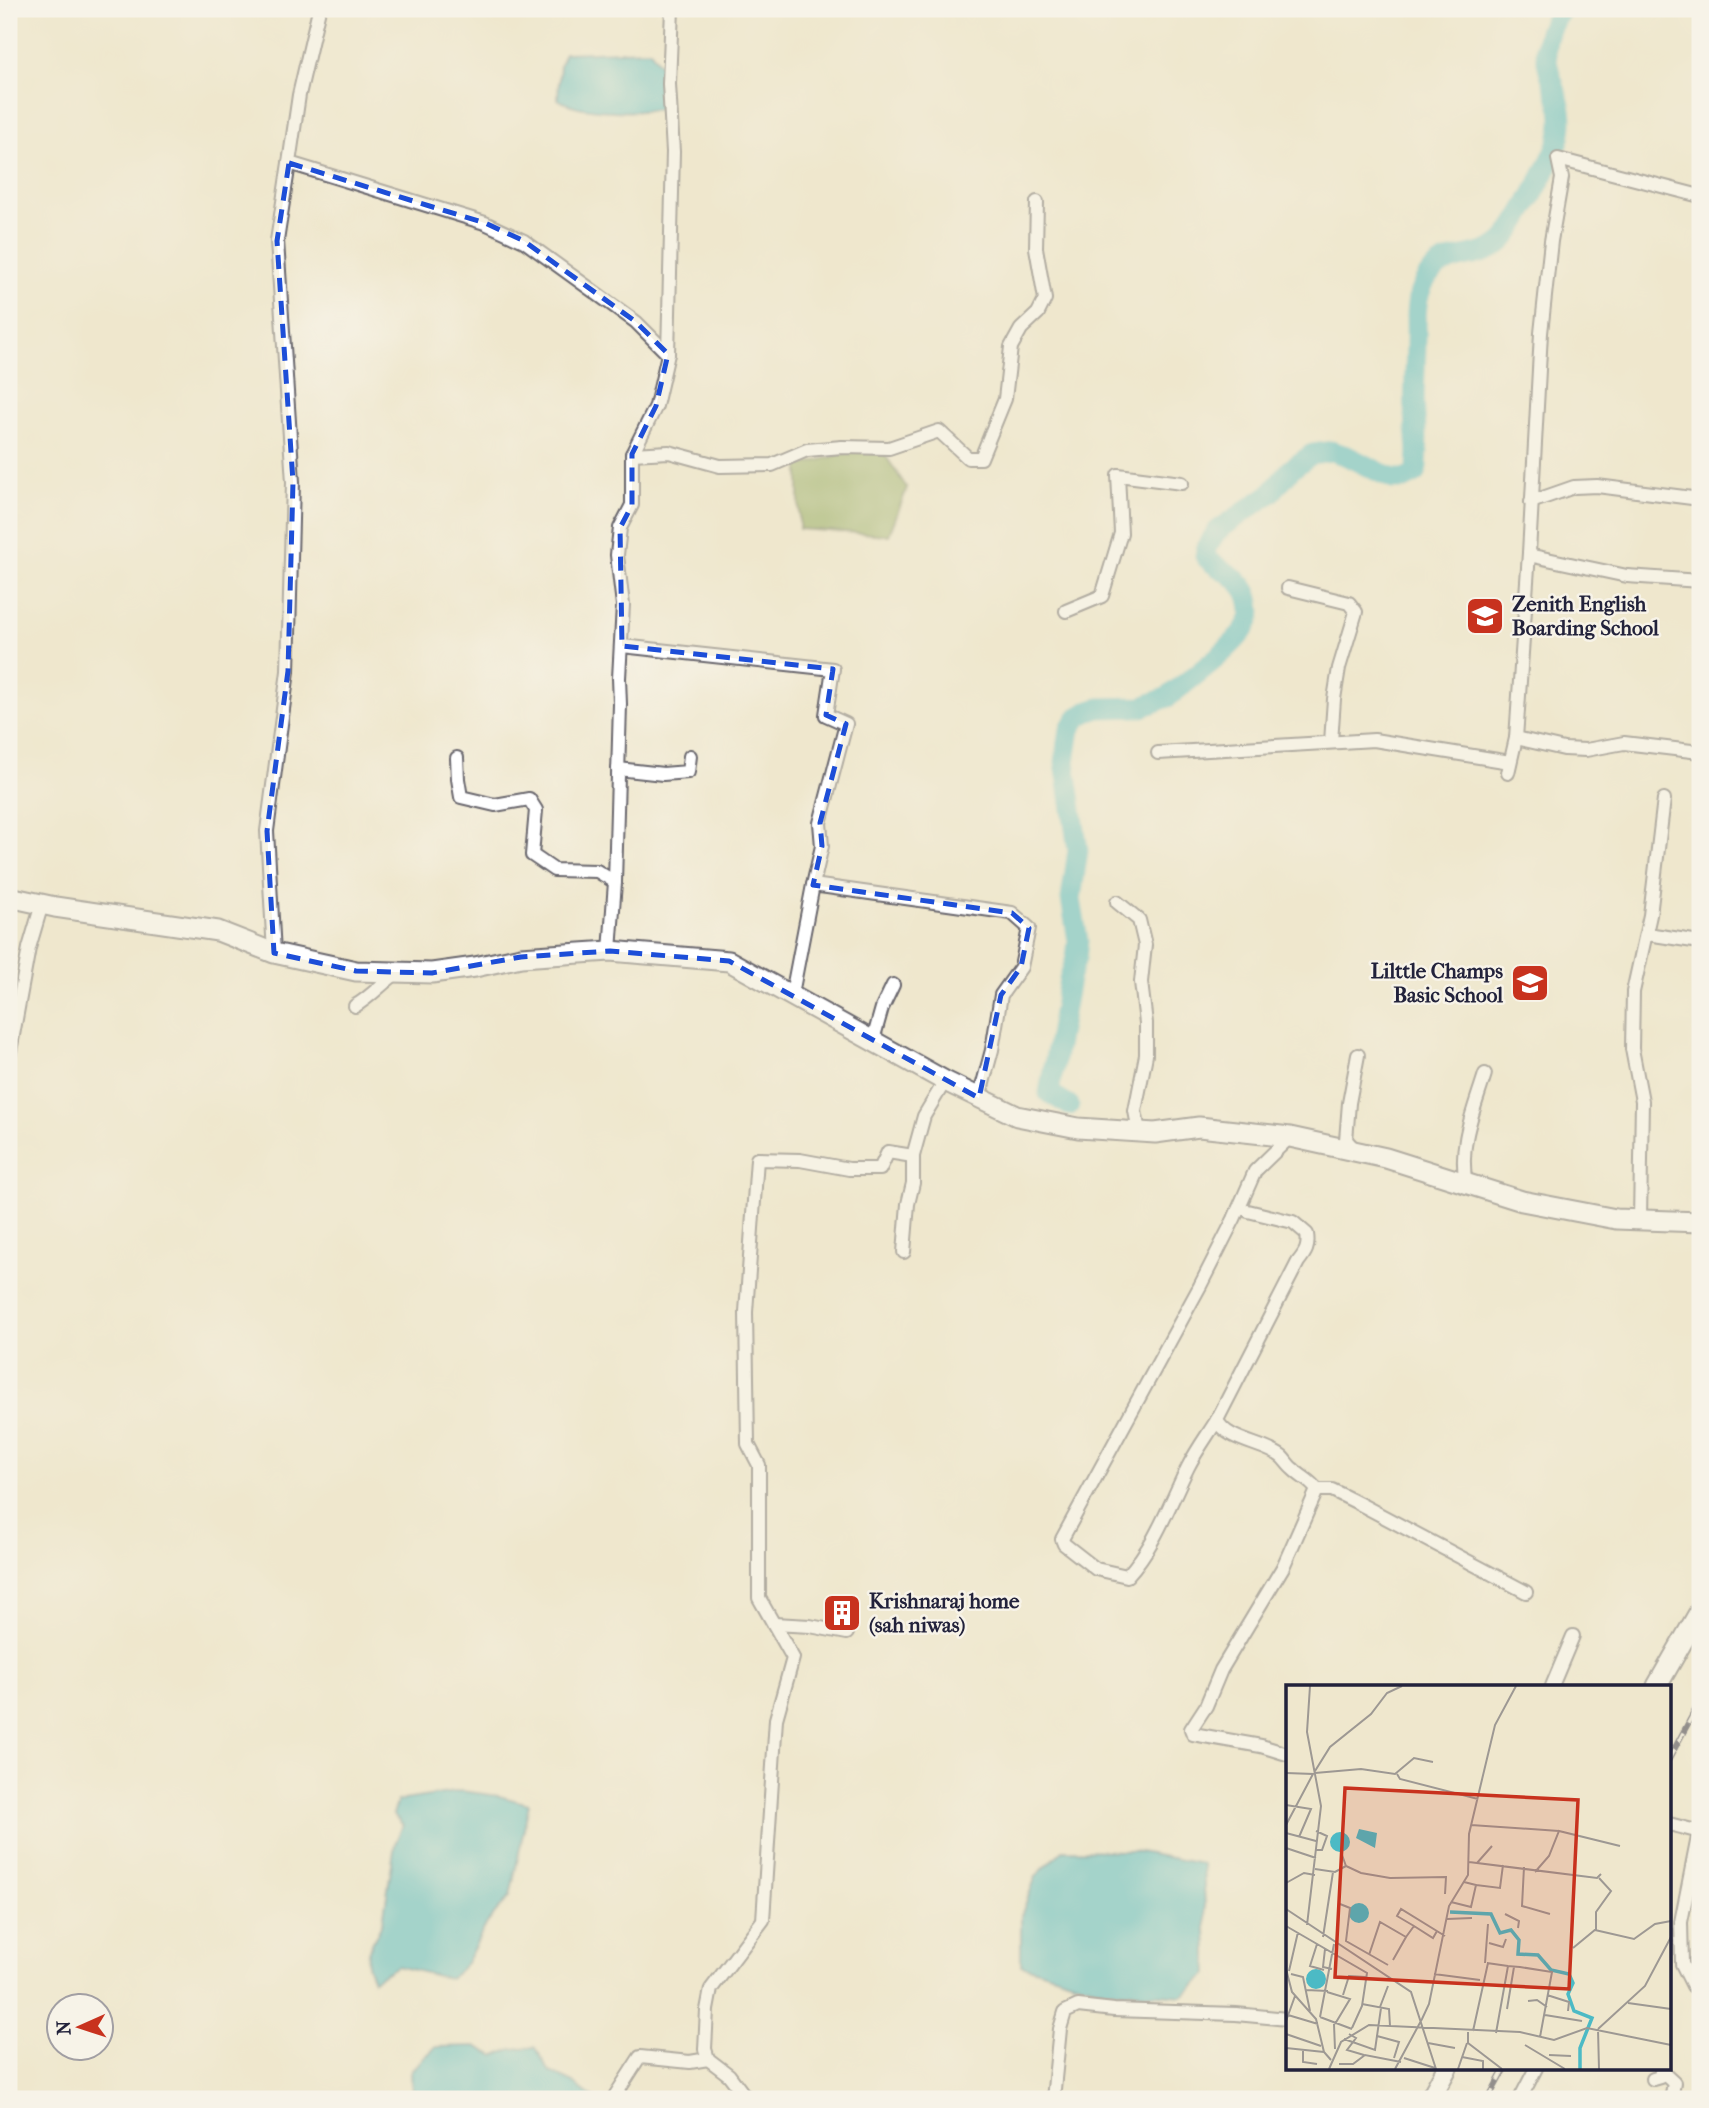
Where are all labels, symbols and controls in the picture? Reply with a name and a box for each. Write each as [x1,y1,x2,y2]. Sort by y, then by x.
place label: Zenith English Boarding School [1512,592,1659,640]
school or university icon: Zenith English Boarding School [1464,595,1506,637]
place label: Lilttle Champs Basic School [1371,959,1503,1007]
school or university icon: Lilttle Champs Basic School [1509,962,1551,1004]
place label: Krishnaraj home (sah niwas) [869,1589,1020,1637]
building icon: Krishnaraj home (sah niwas) [821,1592,863,1634]
inset map [1286,1685,1670,2070]
north arrow [46,1993,116,2062]
text: N [53,2019,75,2036]

